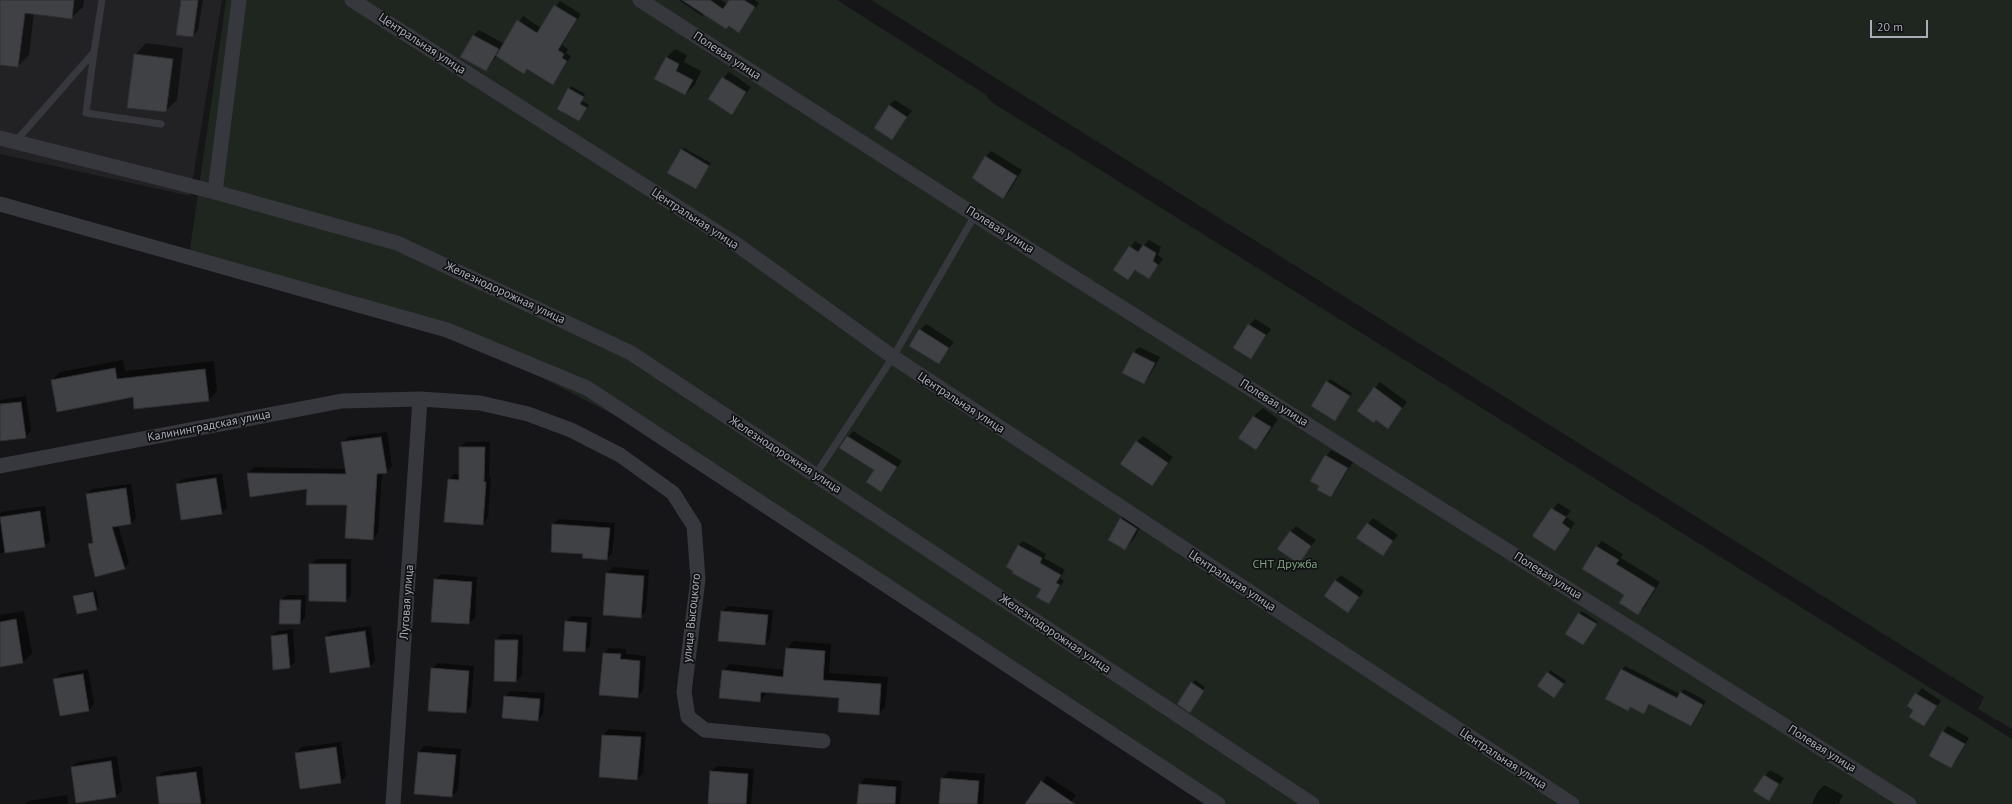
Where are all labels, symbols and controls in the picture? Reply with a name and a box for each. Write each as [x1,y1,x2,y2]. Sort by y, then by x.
street label: Центральная улица [376,10,468,78]
scale bar [1872,12,1930,38]
text: 20 m [1877,19,1903,34]
street label: Полевая улица [690,29,764,83]
street label: Центральная улица [649,185,741,253]
street label: Полевая улица [963,203,1037,257]
street label: Железнодорожная улица [443,259,567,327]
street label: Центральная улица [915,369,1007,437]
street label: Полевая улица [1237,376,1311,430]
street label: Калининградская улица [146,407,272,445]
street label: Железнодорожная улица [726,413,844,497]
street label: Центральная улица [1186,547,1278,615]
street label: Полевая улица [1511,549,1585,603]
park label: СНТ Дружба [1252,558,1318,572]
street label: Луговая улица [397,564,417,640]
street label: улица Высоцкого [680,573,704,663]
street label: Железнодорожная улица [997,591,1113,677]
street label: Полевая улица [1785,722,1859,776]
street label: Центральная улица [1457,725,1549,793]

